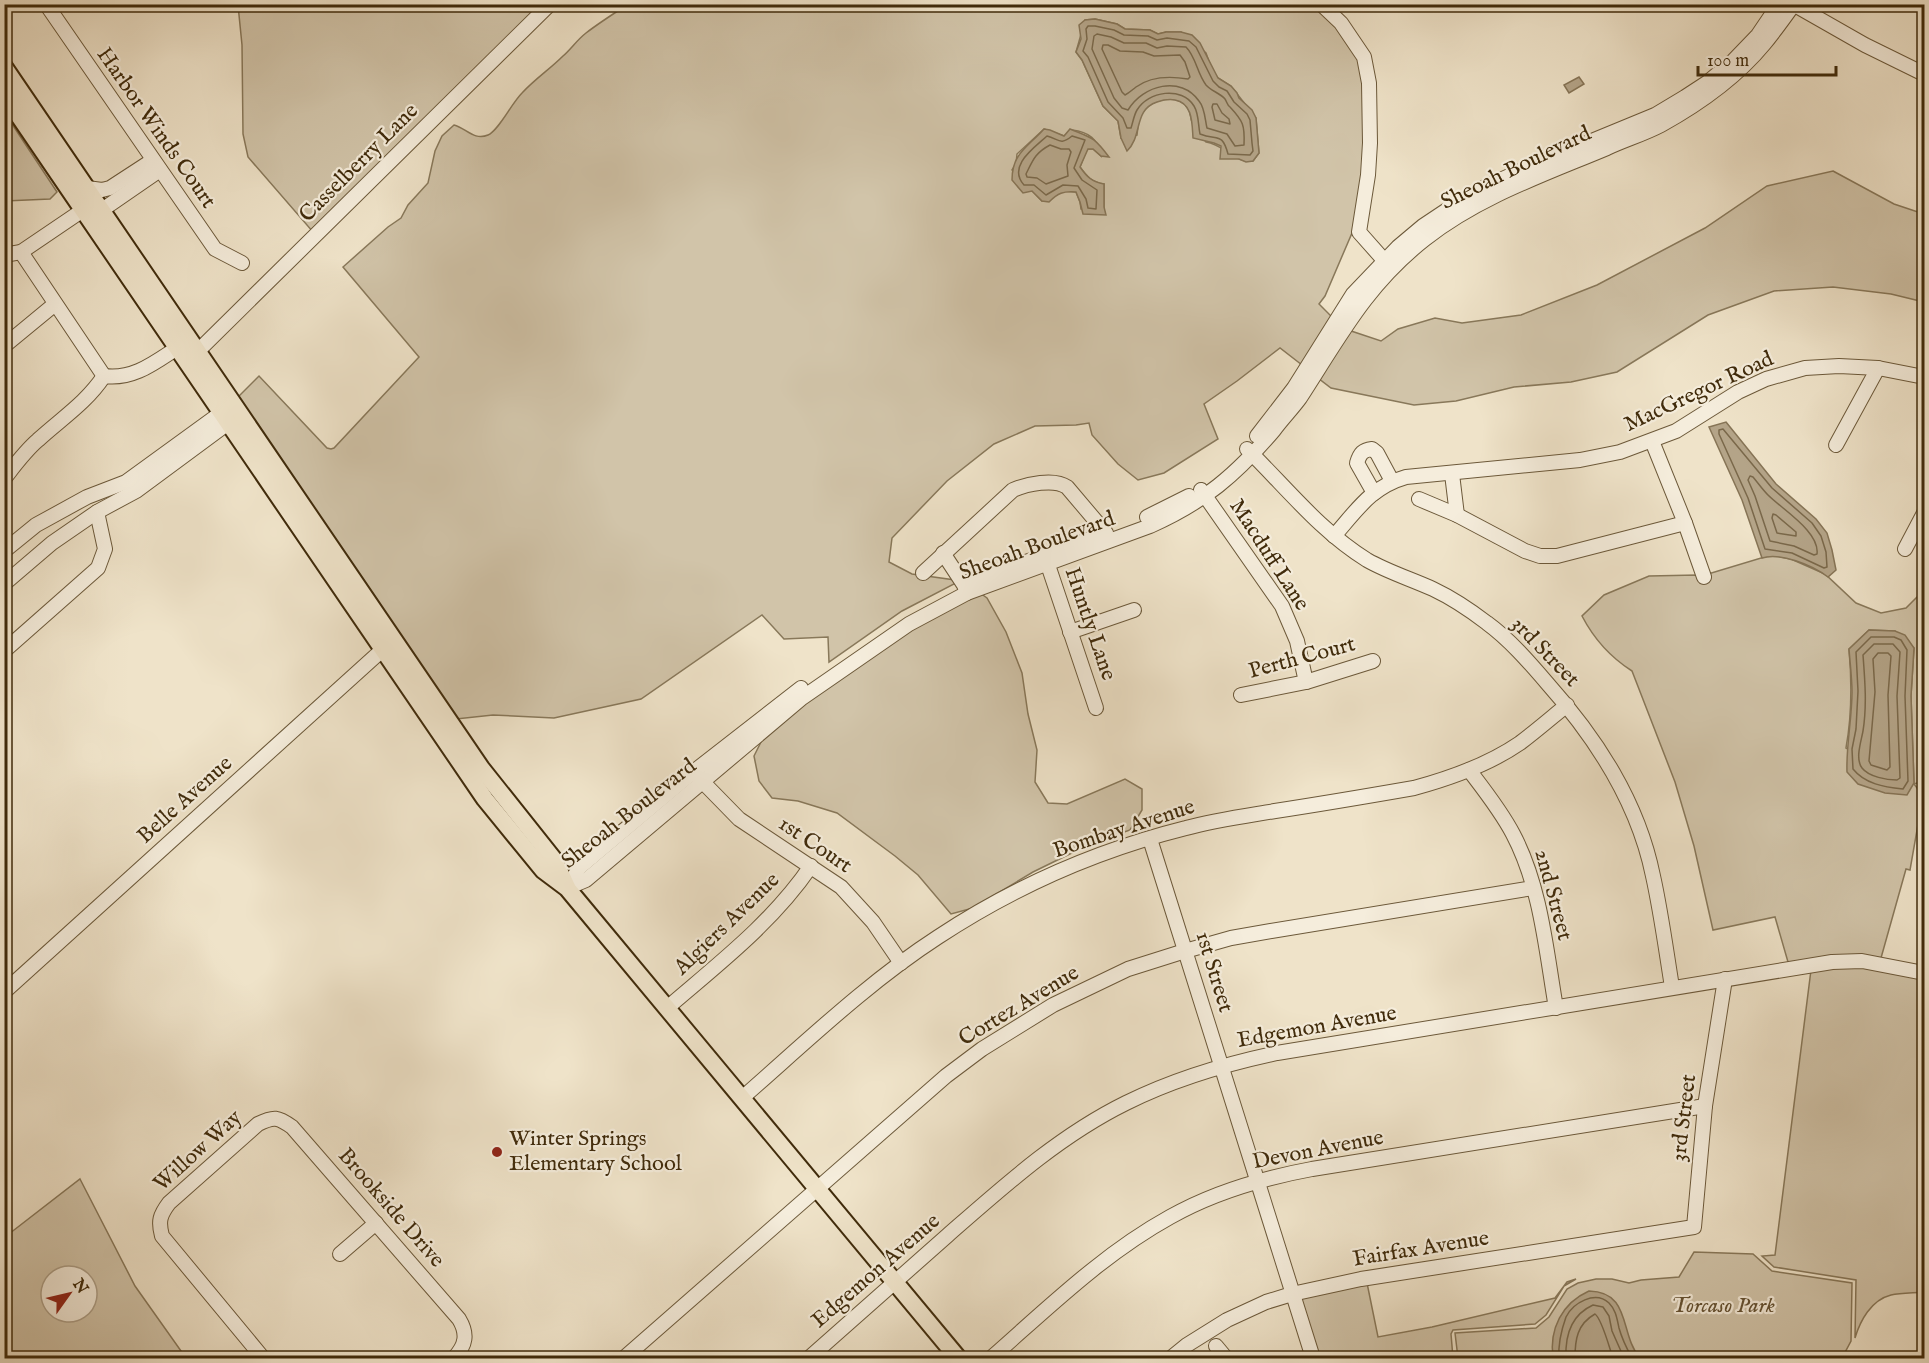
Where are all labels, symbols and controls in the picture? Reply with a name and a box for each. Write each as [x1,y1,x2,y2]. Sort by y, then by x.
scale bar [1698,39,1836,77]
street label: Harbor Winds Court [90,42,222,214]
text: 100 m [1707,50,1749,73]
street label: Casselberry Lane [293,97,425,229]
street label: Sheoah Boulevard [1436,119,1596,216]
street label: MacGregor Road [1620,345,1778,439]
street label: Macduff Lane [1222,494,1316,616]
street label: Sheoah Boulevard [955,505,1119,587]
street label: Huntly Lane [1058,564,1122,684]
street label: 3rd Street [1505,611,1586,694]
street label: Perth Court [1246,630,1359,686]
street label: Belle Avenue [132,750,238,850]
street label: Sheoah Boulevard [556,752,702,875]
street label: Bombay Avenue [1050,793,1198,865]
street label: 1st Court [773,810,858,880]
street label: 2nd Street [1527,846,1579,944]
street label: Algiers Avenue [667,866,786,982]
street label: 1st Street [1188,928,1240,1016]
street label: Cortez Avenue [954,959,1084,1053]
street label: Edgemon Avenue [1235,999,1399,1055]
street label: 3rd Street [1665,1072,1703,1163]
street label: Willow Way [148,1104,248,1198]
street label: Devon Avenue [1250,1124,1386,1176]
place label: Winter Springs Elementary School [509,1125,682,1178]
street label: Brookside Drive [331,1142,451,1274]
marker: Winter Springs Elementary School [490,1145,504,1159]
street label: Edgemon Avenue [806,1207,946,1335]
street label: Fairfax Avenue [1351,1224,1491,1274]
north arrow [39,1264,99,1324]
text: N [67,1275,92,1298]
park label: Torcaso Park [1671,1292,1775,1320]

